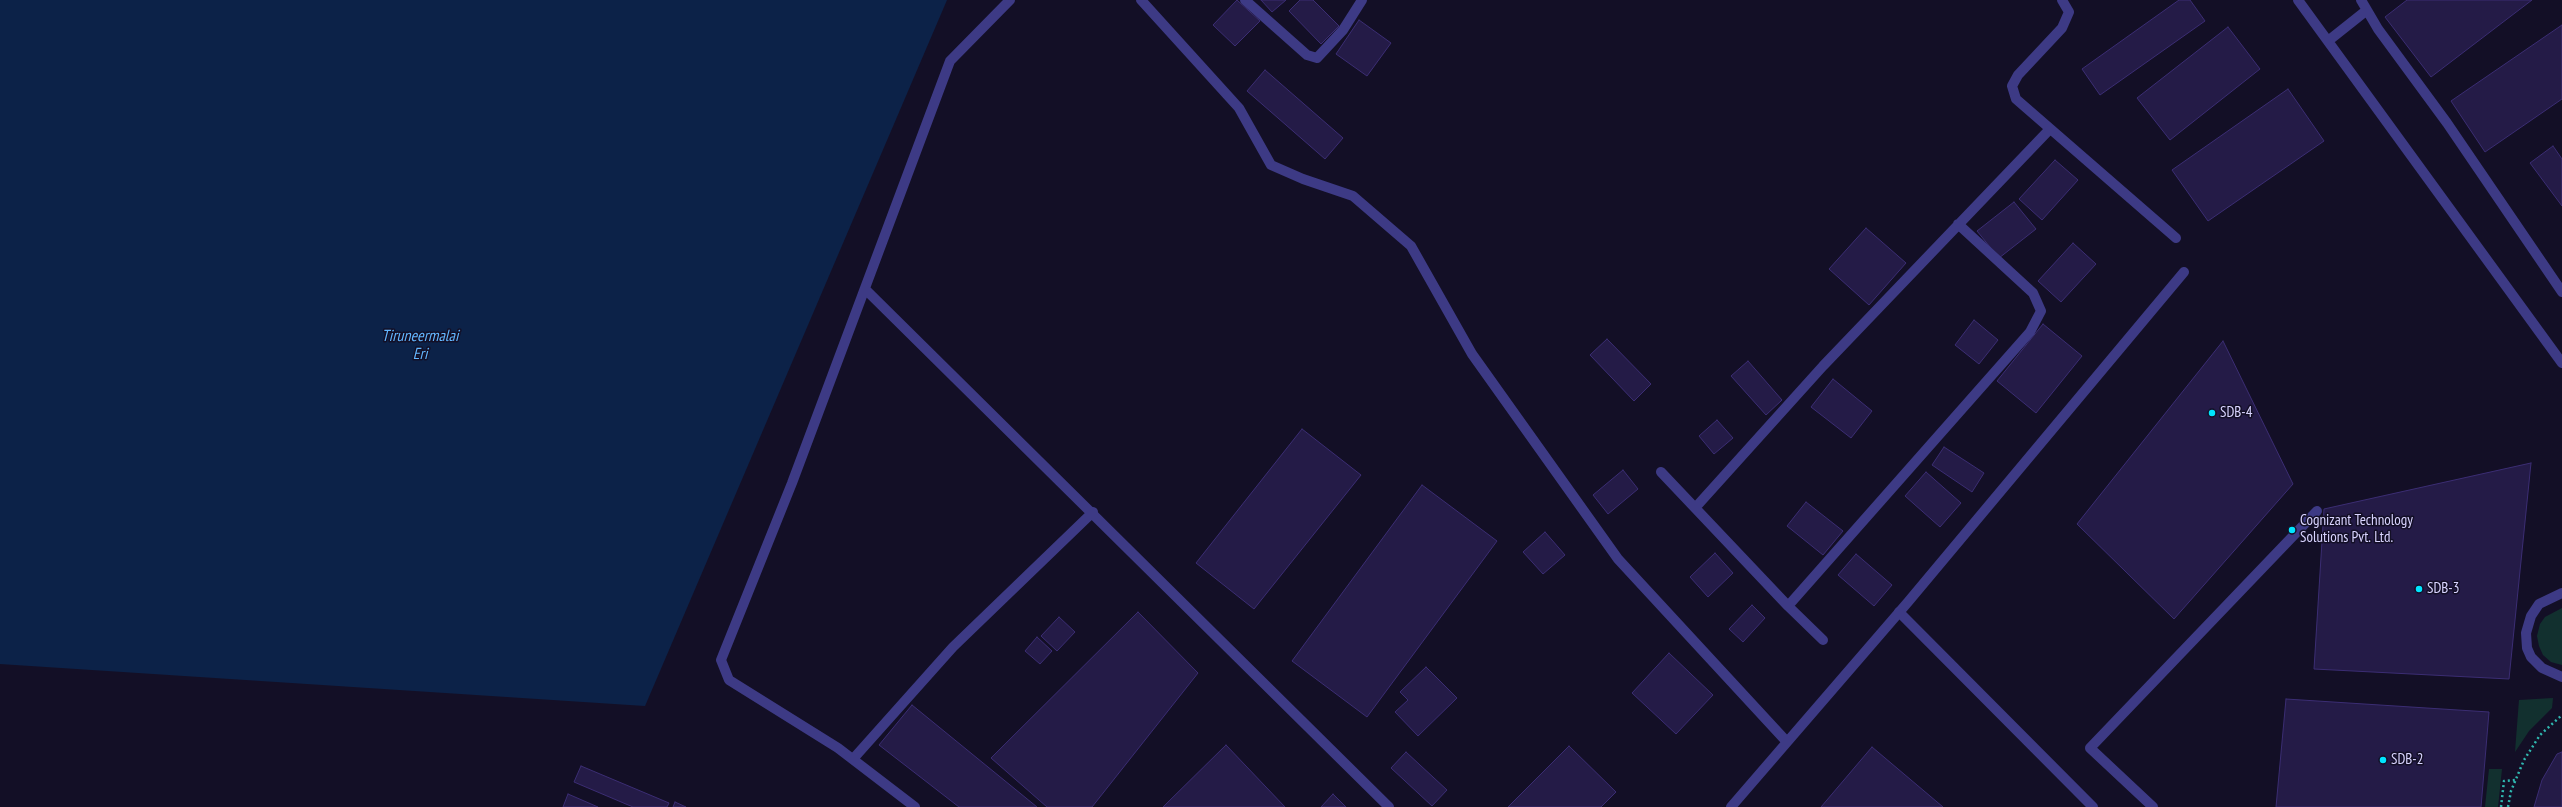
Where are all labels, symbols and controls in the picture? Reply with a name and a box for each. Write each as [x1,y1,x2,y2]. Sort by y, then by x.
water label: Tiruneermalai Eri [382,326,458,364]
place label: SDB-4 [2220,404,2252,422]
marker: SDB-4 [2207,408,2217,418]
place label: Cognizant Technology Solutions Pvt. Ltd. [2300,512,2413,547]
marker: Cognizant Technology Solutions Pvt. Ltd. [2287,525,2297,535]
place label: SDB-3 [2427,580,2459,598]
marker: SDB-3 [2414,584,2424,594]
place label: SDB-2 [2391,751,2423,769]
marker: SDB-2 [2378,755,2388,765]

